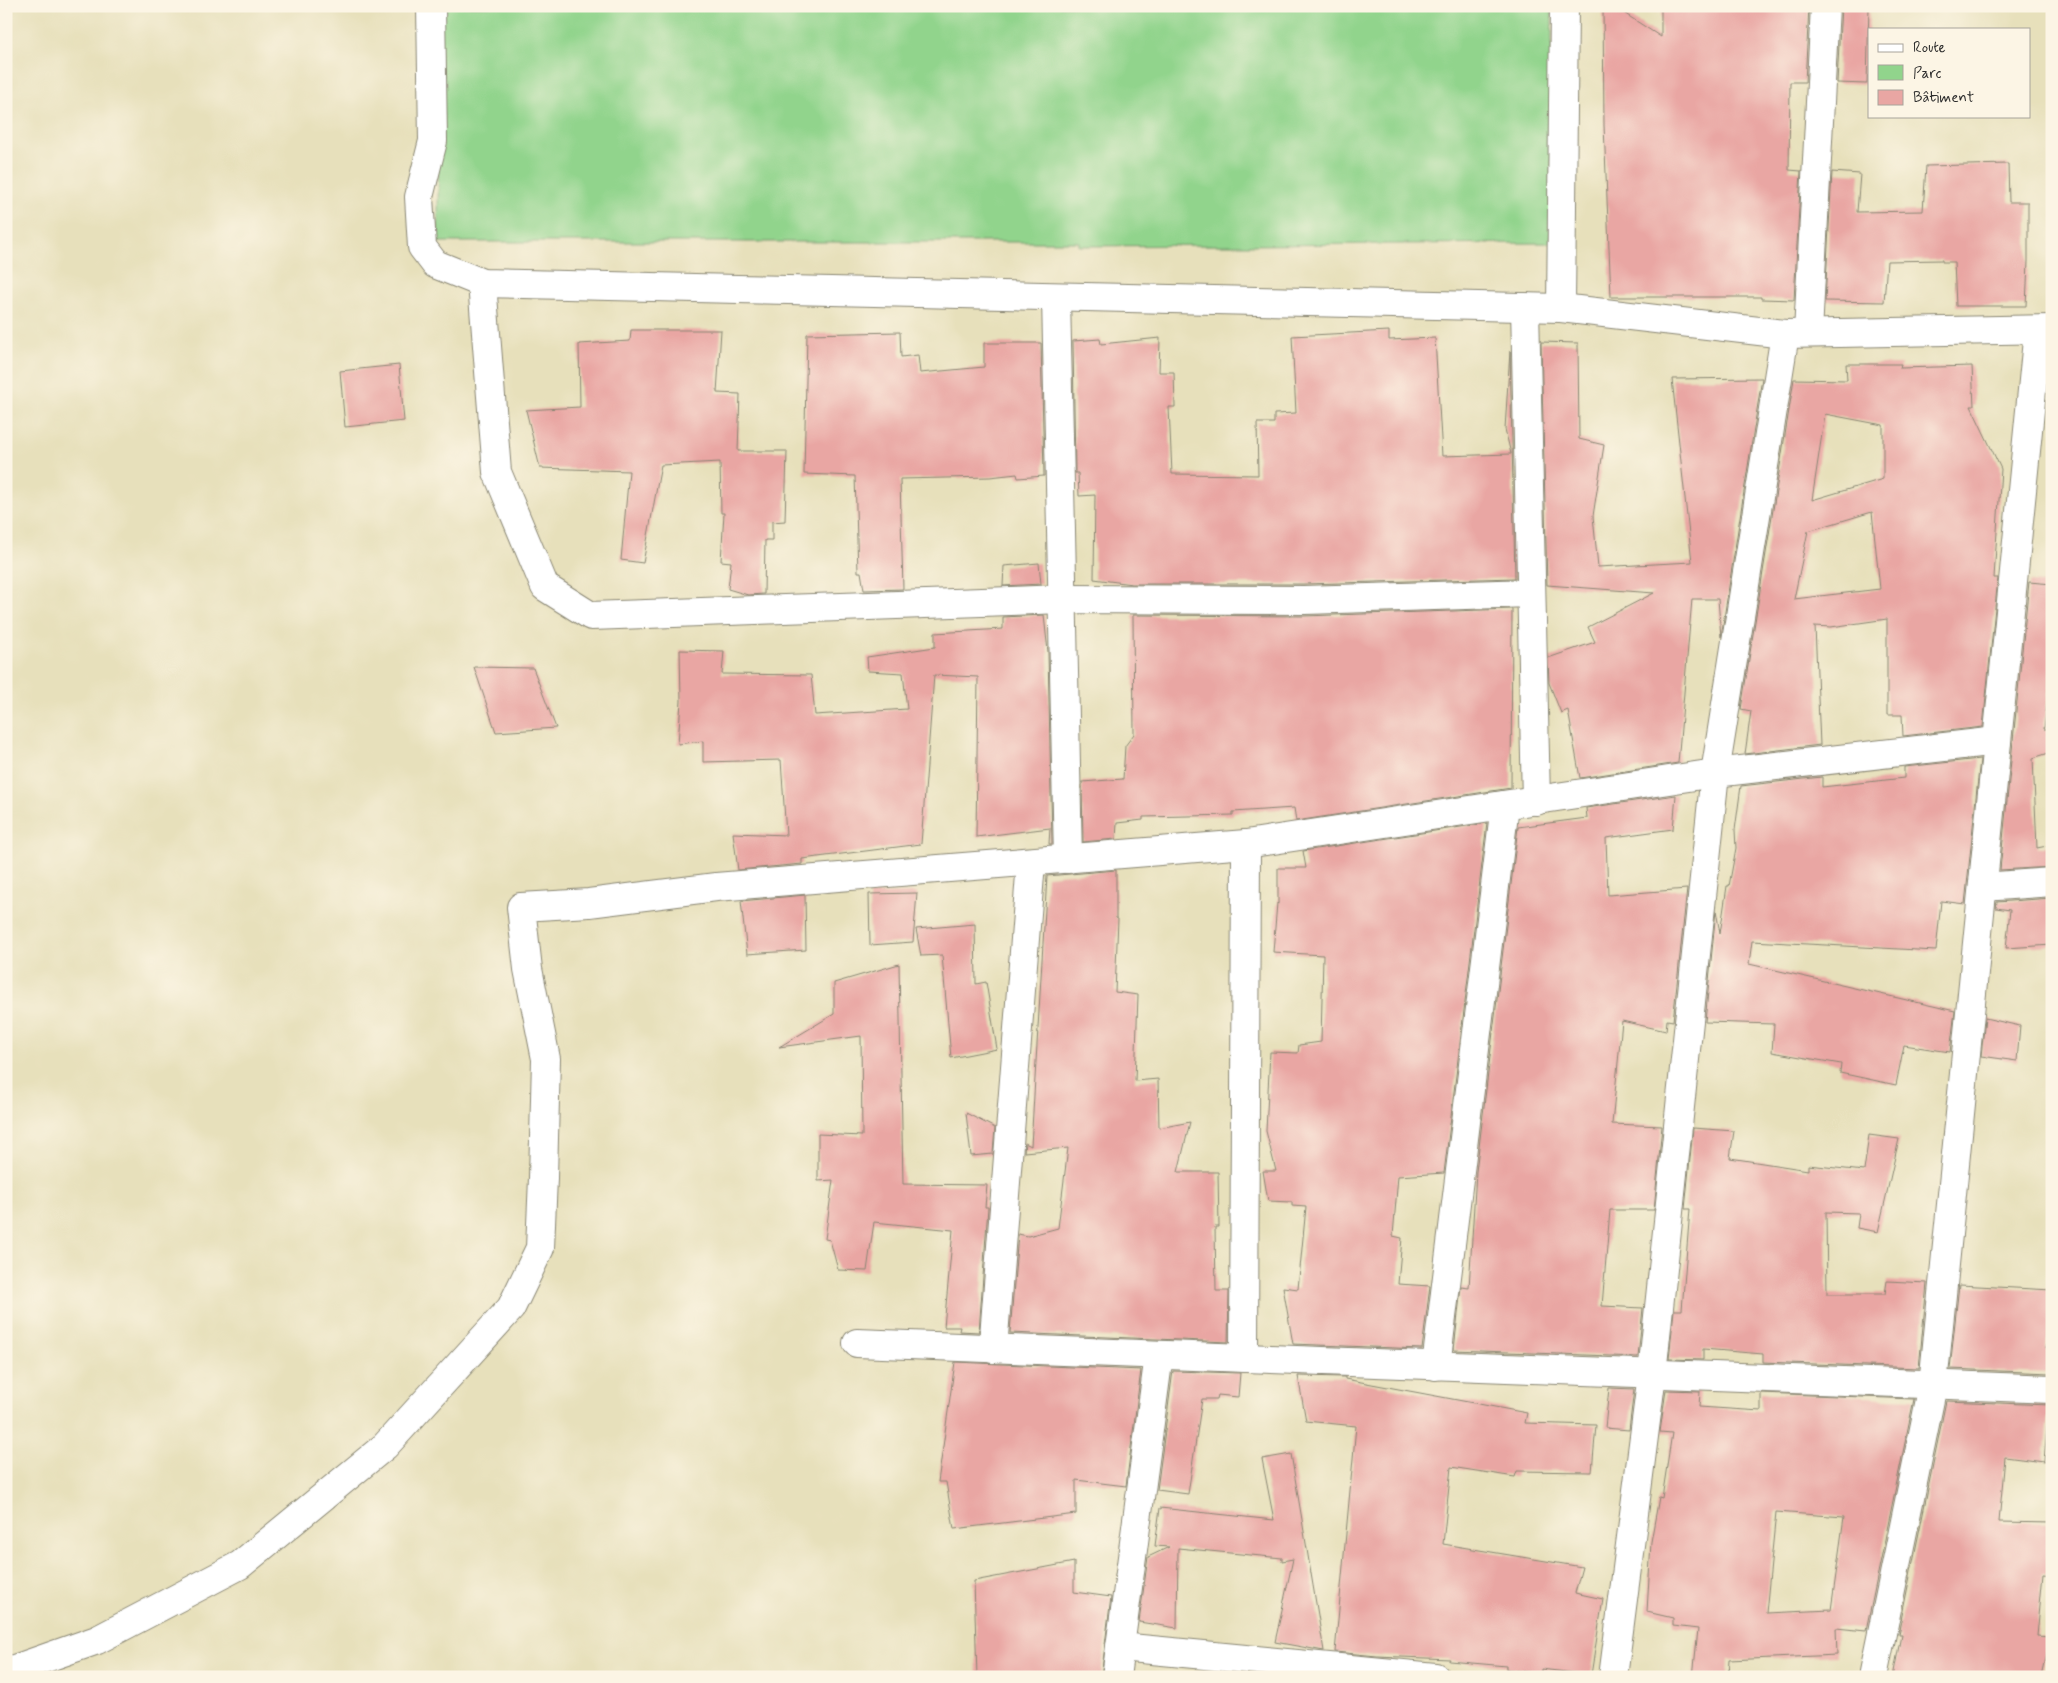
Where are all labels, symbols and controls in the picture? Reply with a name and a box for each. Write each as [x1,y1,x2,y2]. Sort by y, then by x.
legend [1868,28,2030,118]
text: Route [1913,38,1946,58]
text: Parc [1913,64,1941,84]
text: Bâtiment [1913,88,1974,108]

